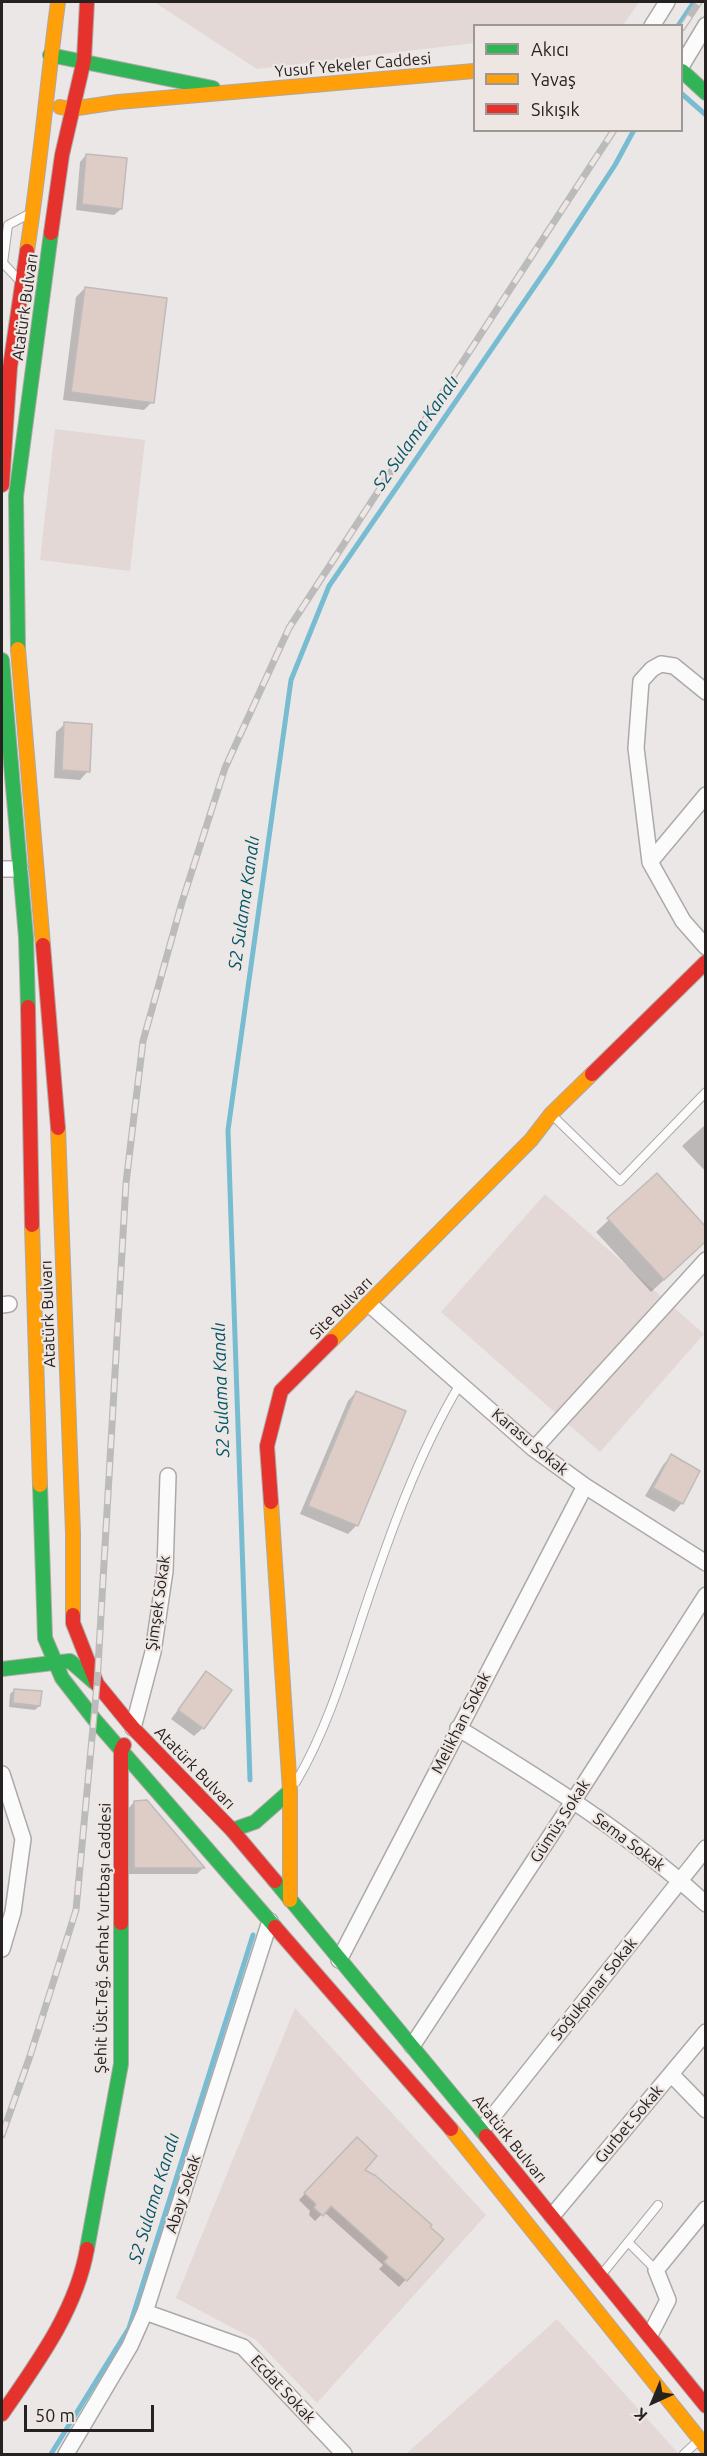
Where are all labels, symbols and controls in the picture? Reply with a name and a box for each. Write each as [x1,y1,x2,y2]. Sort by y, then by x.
legend [473,24,683,132]
text: Akıcı [531,39,569,59]
street label: Yusuf Yekeler Caddesi [274,49,432,81]
text: Yavaş [531,69,576,89]
text: Sıkışık [531,99,580,119]
street label: Atatürk Bulvarı [8,252,42,362]
water label: S2 Sulama Kanalı [368,371,464,495]
water label: S2 Sulama Kanalı [224,835,264,971]
street label: Atatürk Bulvarı [37,1260,59,1368]
street label: Site Bulvarı [306,1273,376,1343]
water label: S2 Sulama Kanalı [208,1322,234,1458]
street label: Karasu Sokak [488,1404,572,1480]
street label: Şimşek Sokak [142,1554,174,1652]
street label: Melikhan Sokak [427,1669,495,1777]
street label: Atatürk Bulvarı [151,1723,239,1813]
street label: Gümüş Sokak [526,1776,594,1866]
street label: Şehit Üst.Teğ. Serhat Yurtbaşı Caddesi [91,1802,115,2074]
street label: Sema Sokak [589,1809,669,1875]
street label: Soğukpınar Sokak [547,1934,641,2044]
street label: Gurbet Sokak [591,2081,667,2167]
street label: Atatürk Bulvarı [469,2091,551,2187]
water label: S2 Sulama Kanalı [124,2130,184,2266]
street label: Abay Sokak [161,2152,205,2236]
street label: Ecdat Sokak [247,2351,319,2427]
north arrow [623,2372,683,2432]
scale bar [27,2393,158,2431]
text: 50 m [35,2405,75,2425]
text: K [630,2405,651,2425]

